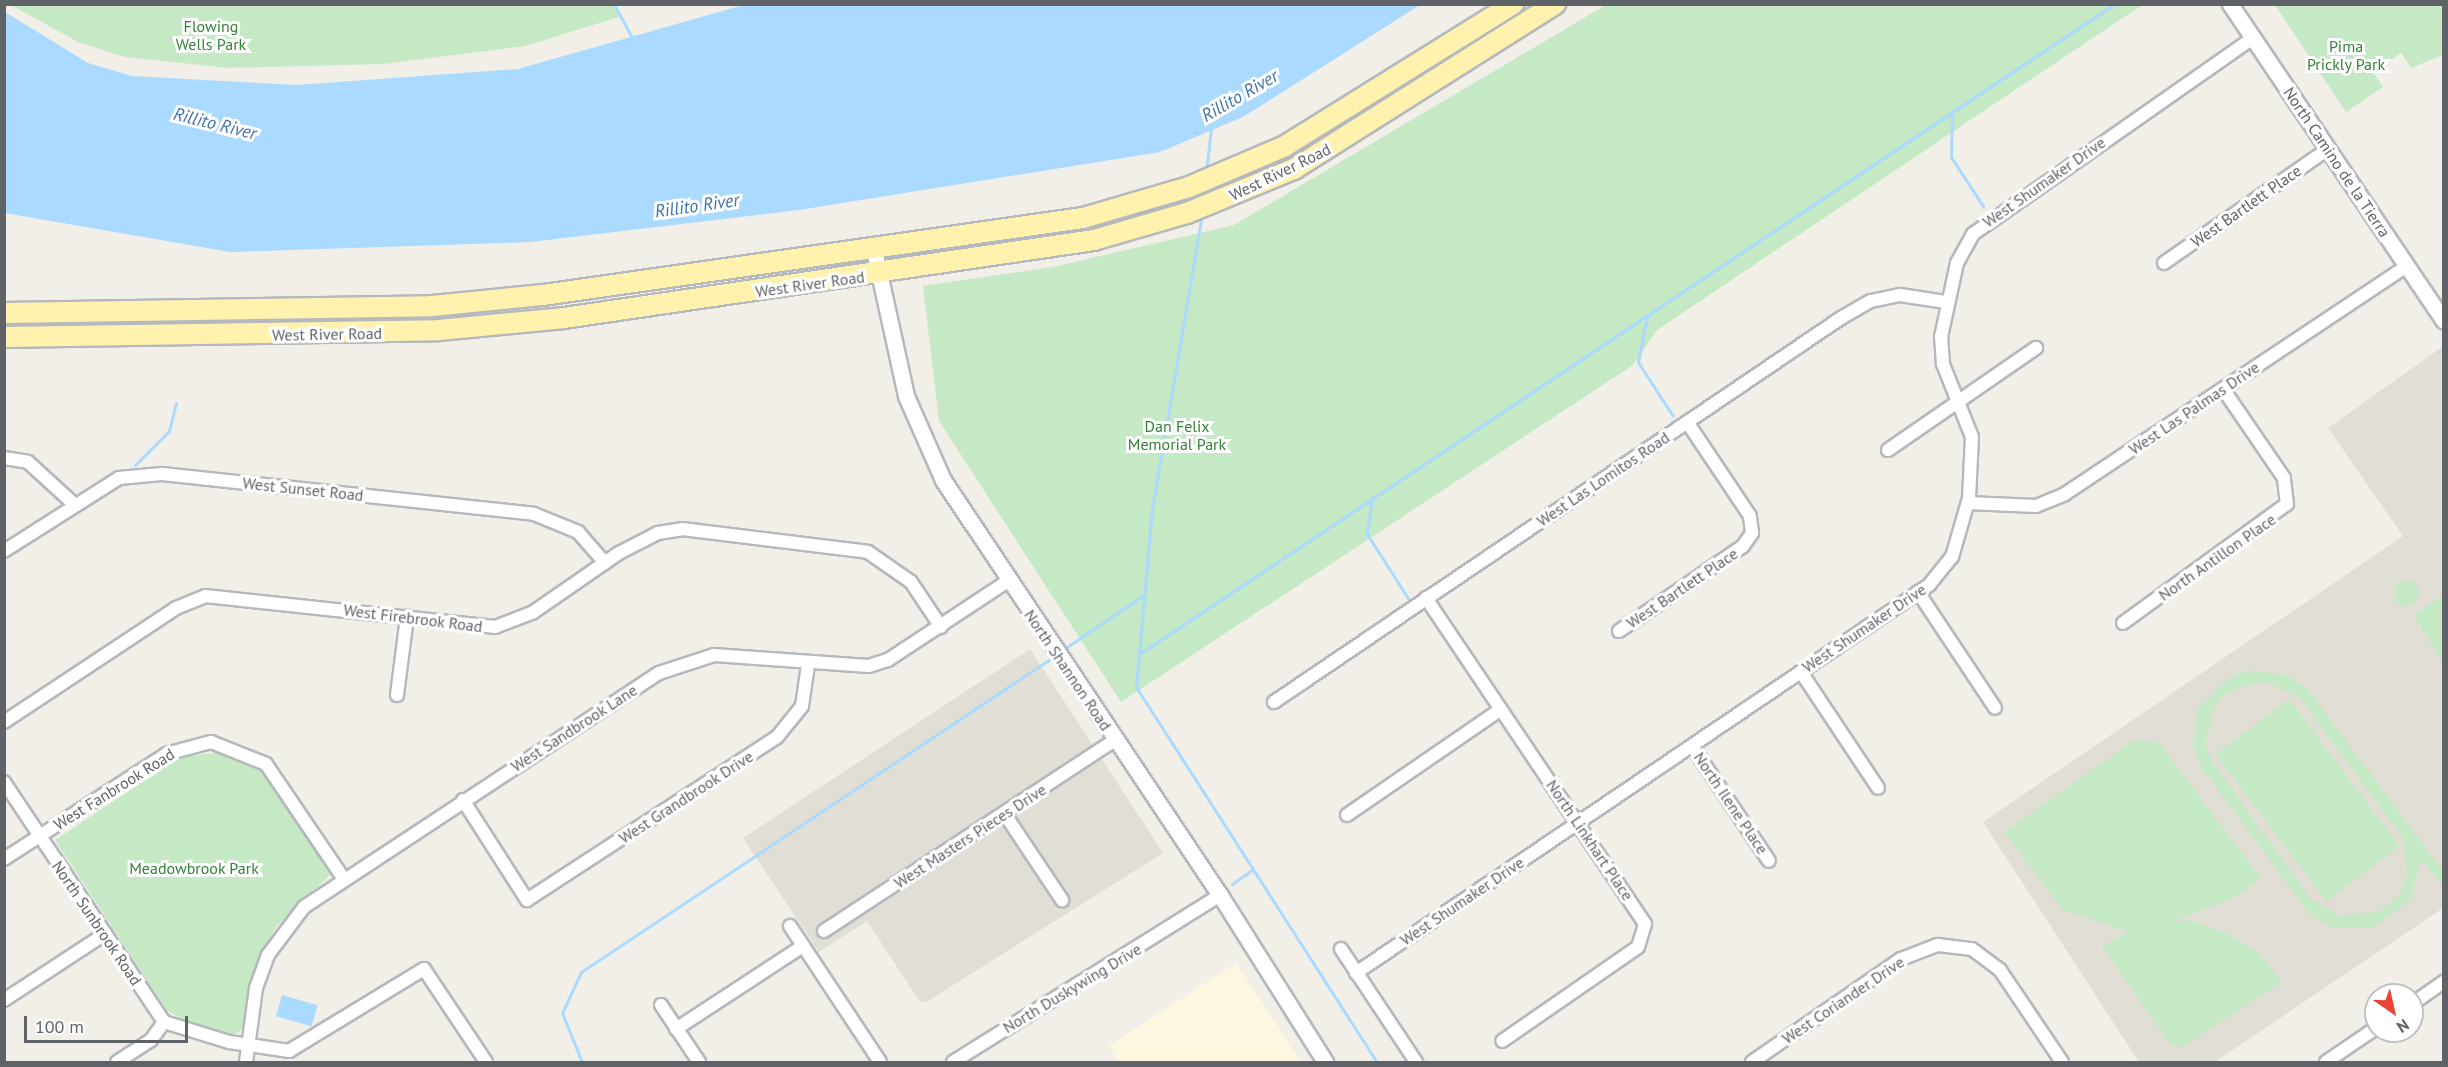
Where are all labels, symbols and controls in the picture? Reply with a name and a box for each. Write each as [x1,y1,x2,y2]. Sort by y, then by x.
park label: Flowing Wells Park [176,16,246,54]
park label: Pima Prickly Park [2307,36,2385,74]
water label: Rillito River [1198,65,1282,127]
street label: North Camino de la Tierra [2279,83,2395,241]
water label: Rillito River [171,103,259,145]
street label: West Shumaker Drive [1979,133,2109,231]
street label: West River Road [1226,139,1334,205]
street label: West Bartlett Place [2187,161,2305,251]
water label: Rillito River [653,189,741,223]
street label: West River Road [754,267,866,301]
street label: West River Road [272,323,382,345]
street label: West Las Palmas Drive [2125,357,2263,459]
park label: Dan Felix Memorial Park [1128,416,1226,454]
street label: West Las Lomitos Road [1533,427,1673,531]
street label: West Sunset Road [242,473,364,505]
street label: North Antillon Place [2155,509,2279,605]
street label: West Bartlett Place [1623,544,1741,632]
street label: West Shumaker Drive [1798,579,1930,677]
street label: West Firebrook Road [342,600,484,636]
street label: North Shannon Road [1020,606,1116,734]
street label: West Sandbrook Lane [507,680,641,776]
street label: West Fanbrook Road [50,744,178,834]
street label: West Grandbrook Drive [615,746,757,848]
street label: North Ilene Place [1690,748,1772,858]
street label: North Linkhart Place [1542,776,1638,904]
street label: West Masters Pieces Drive [890,780,1050,892]
street label: West Shumaker Drive [1396,852,1528,950]
street label: North Sunbrook Road [48,857,146,989]
park label: Meadowbrook Park [129,858,259,878]
street label: North Duskywing Drive [999,939,1145,1037]
street label: West Coriander Drive [1778,952,1908,1048]
north arrow [2364,983,2424,1043]
scale bar [27,1004,190,1042]
text: 100 m [35,1015,84,1038]
text: N [2393,1015,2413,1037]

